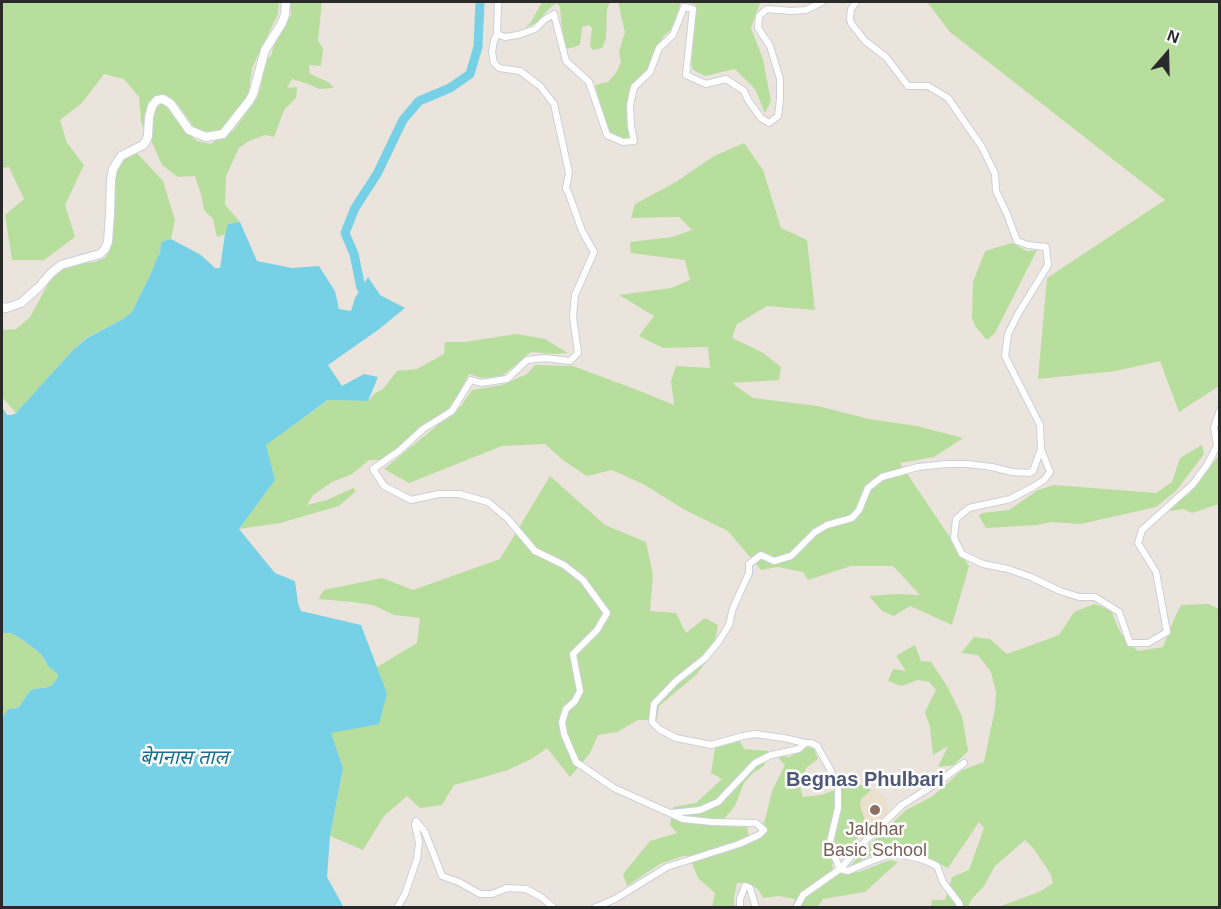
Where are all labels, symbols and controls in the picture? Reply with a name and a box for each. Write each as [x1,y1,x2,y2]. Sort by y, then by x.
north arrow [1137,24,1197,84]
text: N [1165,27,1182,47]
water label: बेगनास ताल [140,746,228,770]
district label: Begnas Phulbari [786,768,944,792]
marker: Jaldhar Basic School [868,803,882,817]
place label: Jaldhar Basic School [823,819,927,862]

